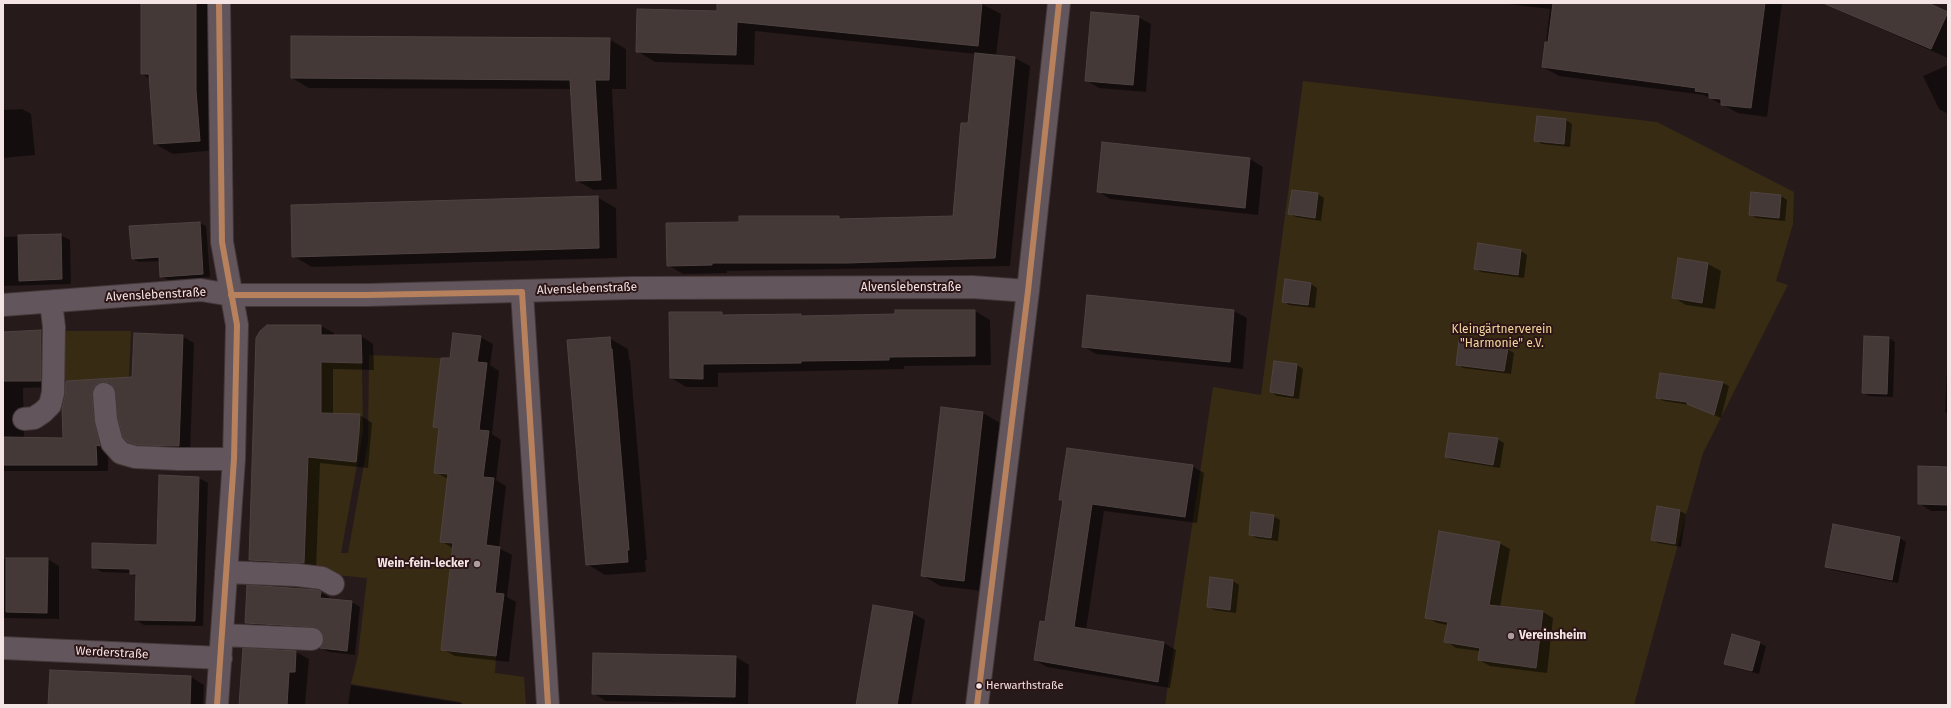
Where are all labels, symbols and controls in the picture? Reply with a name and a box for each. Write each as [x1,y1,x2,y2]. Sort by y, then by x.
street label: Alvenslebenstraße [537,280,637,298]
street label: Alvenslebenstraße [861,281,961,295]
street label: Alvenslebenstraße [106,285,206,305]
park label: Kleingärtnerverein "Harmonie" e.V. [1452,323,1552,351]
place label: Wein-fein-lecker [378,557,469,571]
marker: Wein-fein-lecker [472,559,482,569]
place label: Vereinsheim [1519,629,1586,643]
marker: Vereinsheim [1506,631,1516,641]
street label: Werderstraße [75,644,149,662]
place label: Herwarthstraße [986,679,1064,693]
marker: Herwarthstraße [974,681,984,691]

